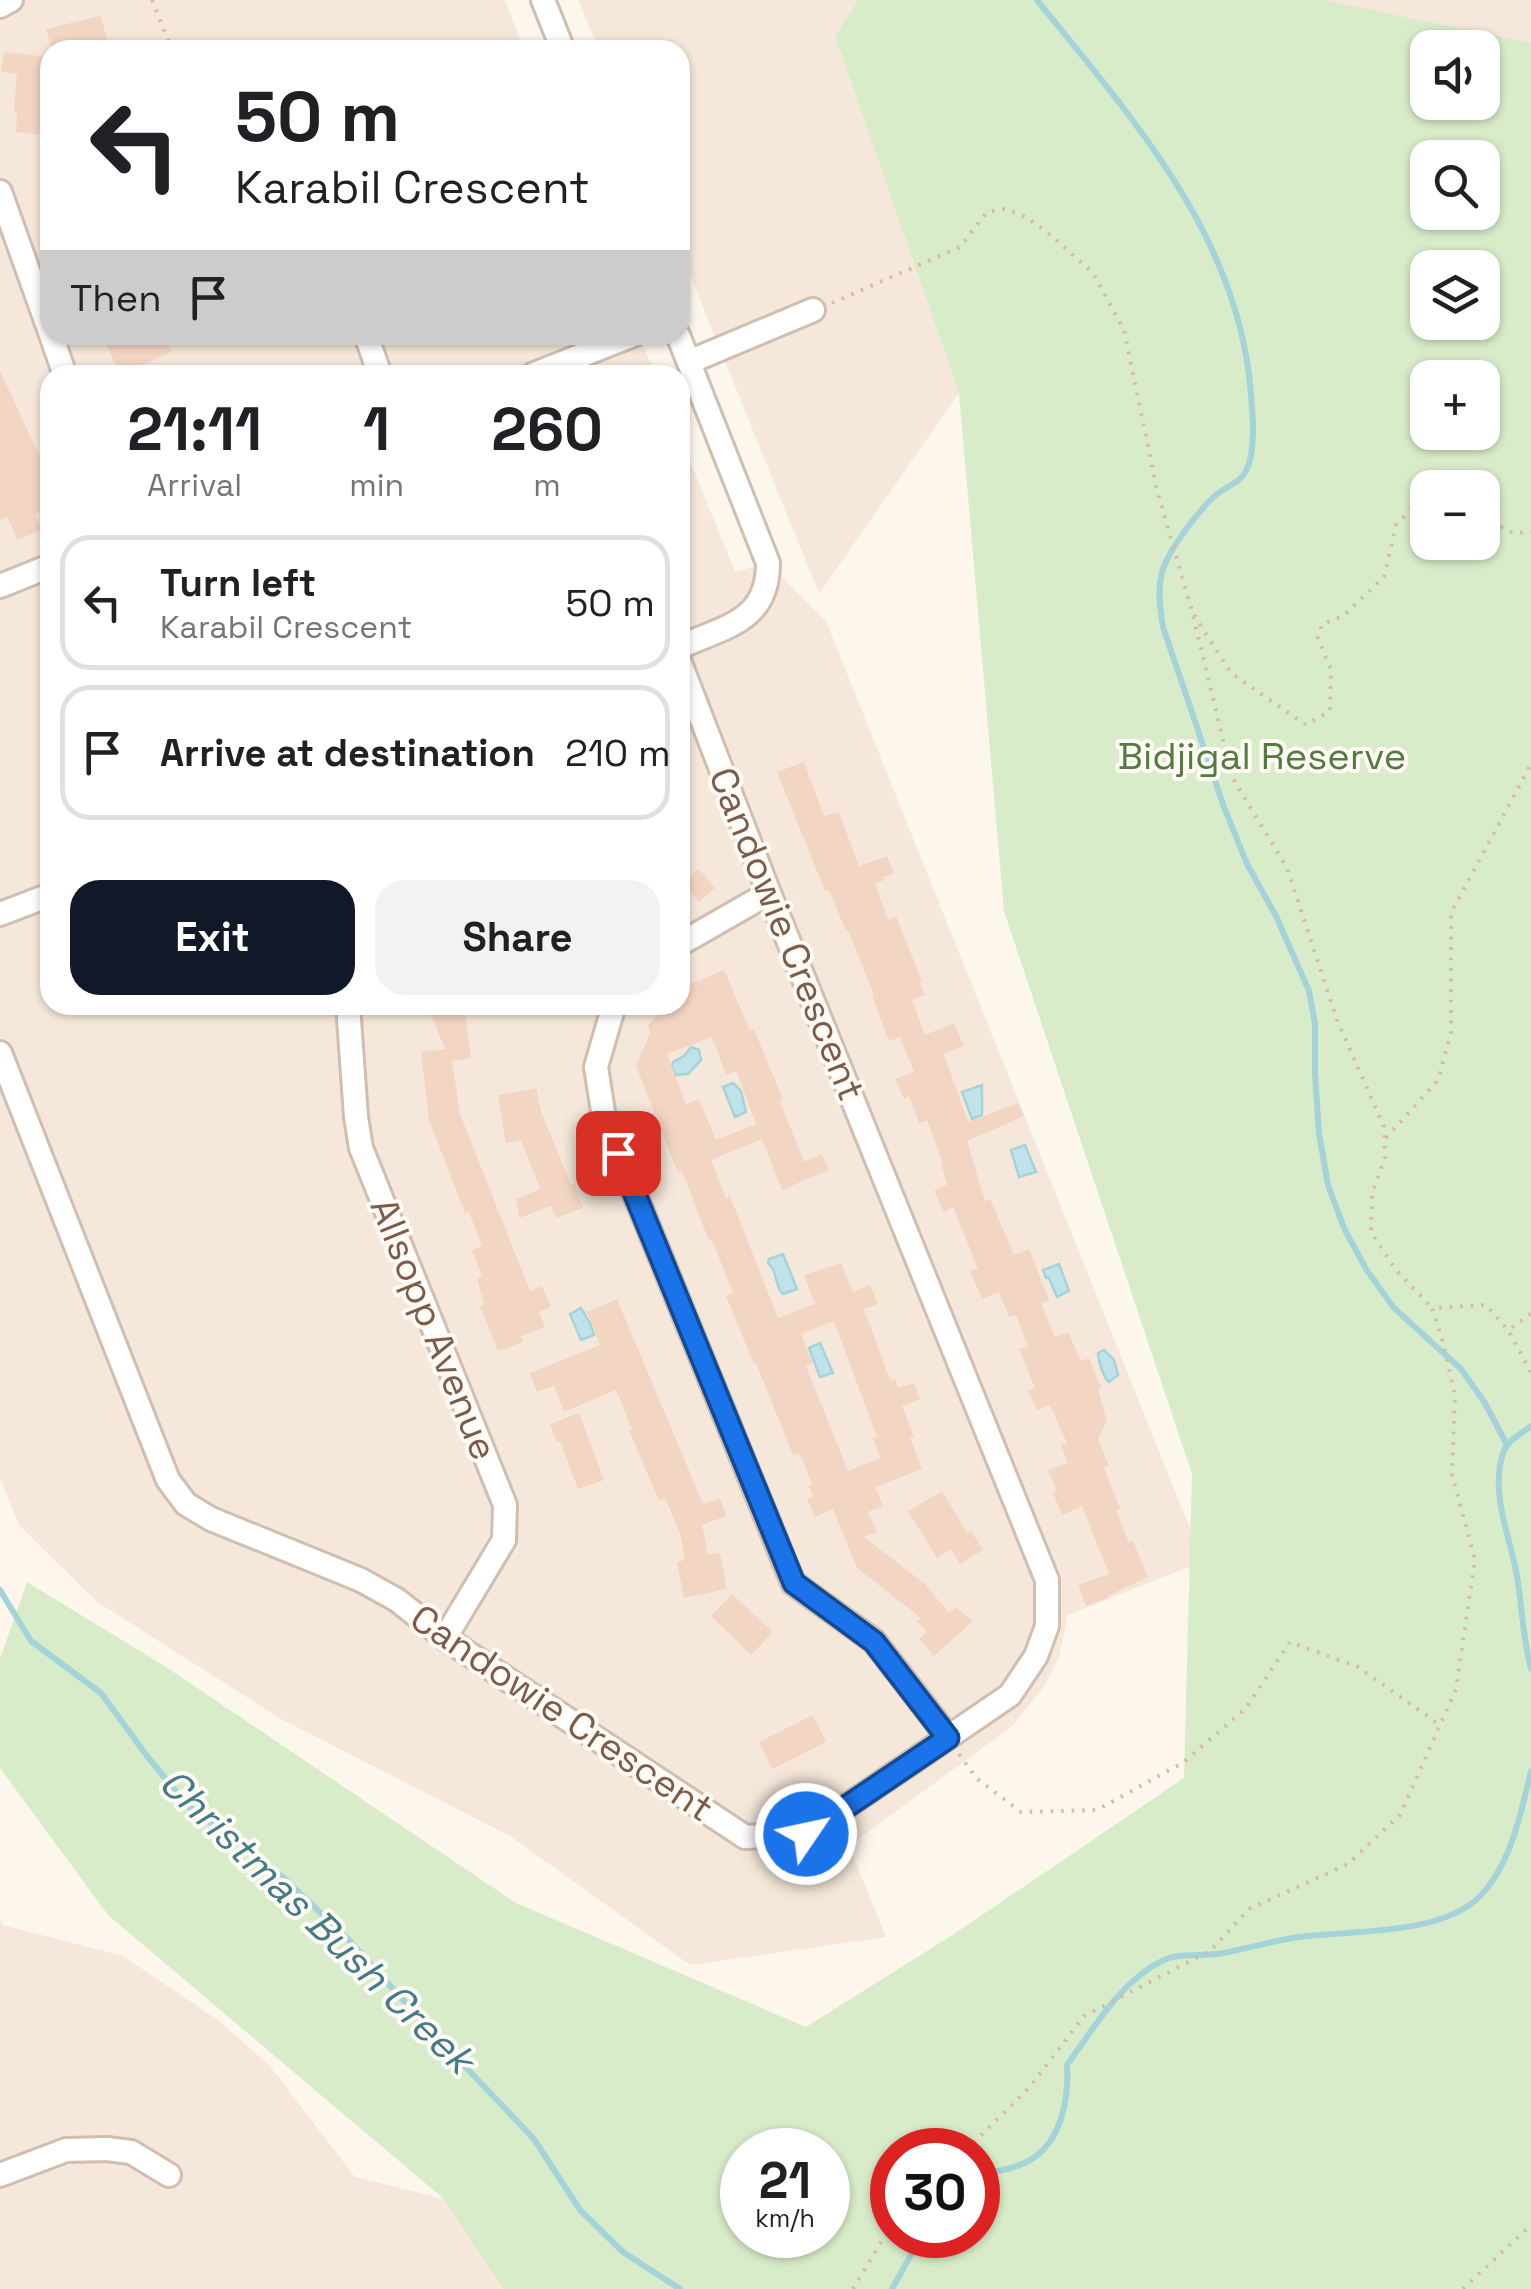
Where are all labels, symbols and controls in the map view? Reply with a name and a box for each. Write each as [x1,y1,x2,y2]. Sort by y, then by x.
map controls [1410,30,1500,560]
button: sound [1410,30,1500,120]
text: 50 m [235,72,400,161]
icon: left [70,80,200,210]
button: search [1410,140,1500,230]
text: Karabil Crescent [235,159,590,216]
button: layers [1410,250,1500,340]
icon: arrive [181,270,236,325]
text: Then [70,274,161,322]
button: + [1410,360,1500,450]
text: 21:11 [127,391,262,468]
text: 1 [363,391,390,468]
text: 260 [491,391,603,468]
text: Arrival [147,465,242,505]
text: min [349,465,404,505]
text: m [533,465,561,505]
button: − [1410,470,1500,560]
text: Turn left [160,559,316,607]
icon: left [75,575,130,630]
text: 50 m [565,579,655,627]
text: Karabil Crescent [160,607,412,647]
icon: arrive [75,725,130,780]
text: Arrive at destination [160,729,535,777]
text: 210 m [565,729,671,777]
park label: Bidjigal Reserve [1118,732,1406,780]
street label: Candowie Crescent [698,760,876,1108]
button: Exit [70,880,355,995]
button: Share [375,880,660,995]
pin [576,1111,661,1196]
icon: arrive [591,1126,646,1181]
street label: Allsopp Avenue [360,1191,508,1467]
street label: Candowie Crescent [401,1594,723,1832]
water label: Christmas Bush Creek [149,1757,488,2088]
position arrow [754,1782,858,1886]
speed limit sign: 30 [870,2128,1000,2258]
text: 21 [759,2149,811,2213]
text: km/h [755,2202,815,2234]

